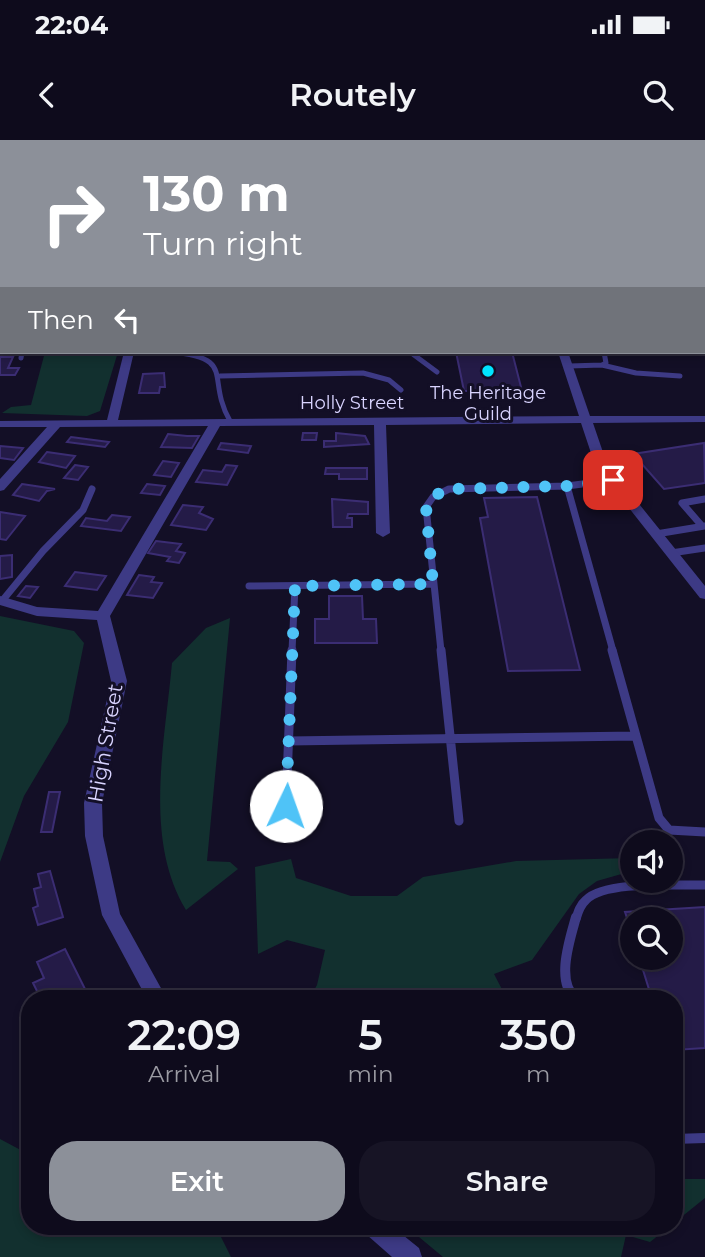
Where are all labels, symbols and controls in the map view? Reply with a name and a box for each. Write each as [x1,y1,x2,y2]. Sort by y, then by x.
text: 22:04 [35,9,108,41]
text: Routely [289,75,416,114]
icon: back [28,76,66,114]
icon: search [639,76,677,114]
text: 130 m [143,164,290,223]
icon: right [28,168,119,259]
text: Turn right [143,224,303,263]
icon: left [108,301,146,339]
text: Then [28,304,94,336]
marker: The Heritage Guild [480,363,496,379]
place label: The Heritage Guild [430,382,546,425]
street label: Holly Street [300,392,404,414]
pin [583,450,643,510]
icon: arrive [594,461,632,499]
street label: High Street [82,682,128,804]
position arrow [249,769,323,843]
map controls [620,830,683,970]
button: sound [620,830,683,893]
button: search [620,907,683,970]
text: 22:09 [127,1009,241,1061]
text: 5 [358,1009,383,1061]
text: 350 [500,1009,577,1061]
text: Arrival [148,1060,220,1088]
text: min [347,1060,394,1088]
text: m [526,1060,550,1088]
button: Exit [49,1141,345,1221]
button: Share [359,1141,655,1221]

